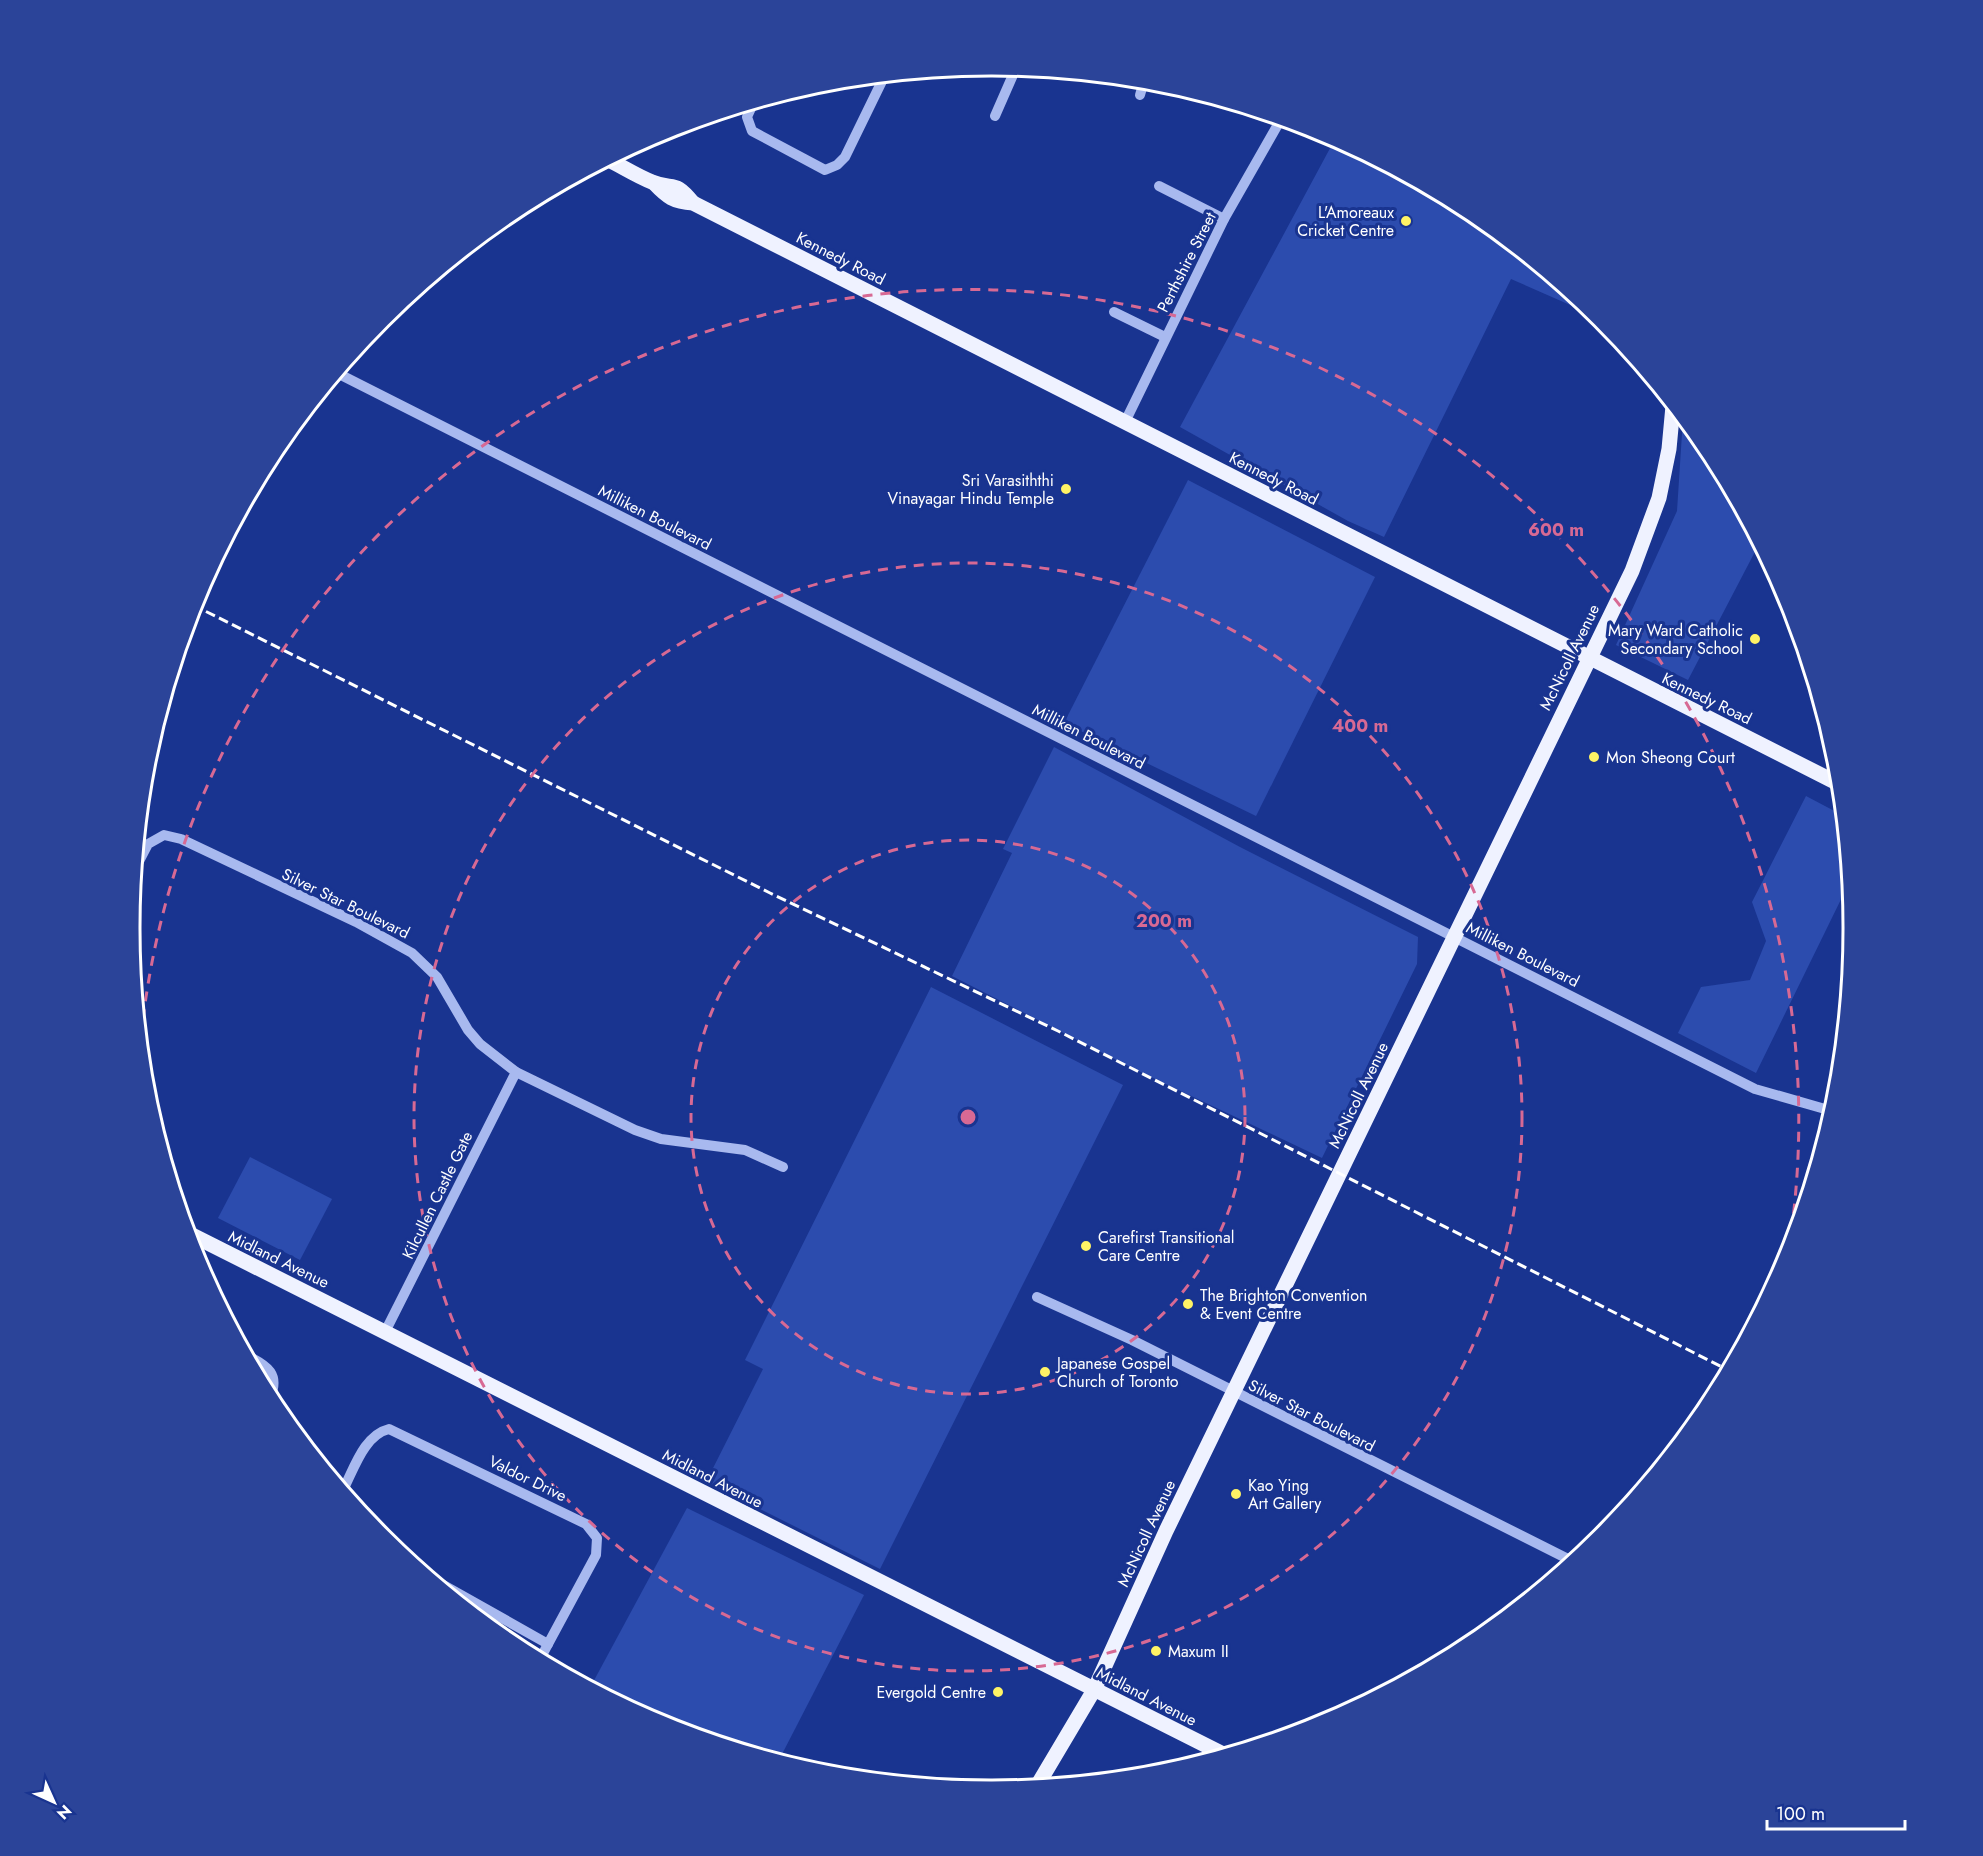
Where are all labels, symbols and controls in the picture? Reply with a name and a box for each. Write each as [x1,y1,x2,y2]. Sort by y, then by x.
place label: L'Amoreaux Cricket Centre [1297,201,1394,242]
street label: Perthshire Street [1151,208,1222,316]
marker: L'Amoreaux Cricket Centre [1399,214,1413,228]
street label: Kennedy Road [792,226,889,291]
street label: Kennedy Road [1225,446,1322,511]
place label: Sri Varasiththi Vinayagar Hindu Temple [888,469,1054,510]
street label: Milliken Boulevard [594,479,715,556]
marker: Sri Varasiththi Vinayagar Hindu Temple [1059,482,1073,496]
text: 600 m [1528,517,1584,543]
street label: McNicoll Avenue [1534,600,1605,714]
place label: Mary Ward Catholic Secondary School [1608,619,1743,660]
marker: Mary Ward Catholic Secondary School [1748,632,1762,646]
street label: Kennedy Road [1658,667,1756,730]
street label: Milliken Boulevard [1028,698,1149,775]
text: 400 m [1332,713,1388,739]
place label: Mon Sheong Court [1606,746,1735,769]
marker: Mon Sheong Court [1587,750,1601,764]
street label: Silver Star Boulevard [278,863,414,944]
text: 200 m [1136,908,1192,934]
street label: Milliken Boulevard [1462,916,1583,993]
street label: McNicoll Avenue [1323,1038,1394,1152]
centre of rings [958,1107,978,1127]
street label: Kilcullen Castle Gate [397,1127,478,1263]
street label: Midland Avenue [224,1225,333,1294]
place label: Carefirst Transitional Care Centre [1098,1226,1234,1267]
marker: Carefirst Transitional Care Centre [1079,1239,1093,1253]
place label: The Brighton Convention & Event Centre [1200,1284,1367,1325]
marker: The Brighton Convention & Event Centre [1181,1297,1195,1311]
place label: Japanese Gospel Church of Toronto [1055,1352,1179,1393]
marker: Japanese Gospel Church of Toronto [1038,1365,1052,1379]
street label: Silver Star Boulevard [1244,1374,1379,1457]
street label: Midland Avenue [659,1443,767,1514]
street label: Valdor Drive [485,1450,571,1507]
place label: Kao Ying Art Gallery [1248,1474,1322,1515]
street label: McNicoll Avenue [1112,1476,1181,1590]
marker: Kao Ying Art Gallery [1229,1487,1243,1501]
place label: Maxum II [1168,1640,1229,1663]
marker: Maxum II [1149,1644,1163,1658]
street label: Midland Avenue [1093,1661,1201,1732]
place label: Evergold Centre [877,1681,986,1704]
marker: Evergold Centre [991,1685,1005,1699]
north arrow [24,1772,84,1832]
scale bar [1767,1793,1905,1831]
text: N [52,1800,77,1825]
text: 100 m [1776,1801,1825,1827]

